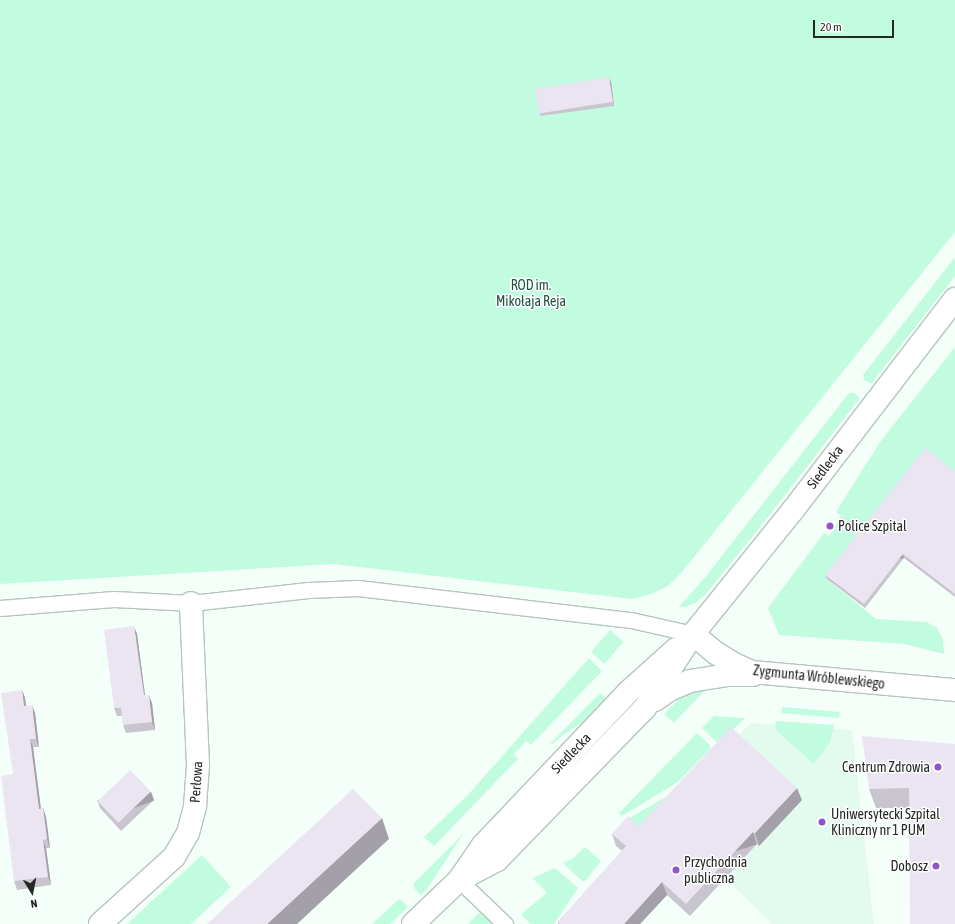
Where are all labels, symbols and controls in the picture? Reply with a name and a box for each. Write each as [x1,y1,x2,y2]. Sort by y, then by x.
scale bar [815,12,896,38]
text: 20 m [820,20,842,34]
park label: ROD im. Mikołaja Reja [496,277,566,310]
street label: Siedlecka [803,442,847,492]
place label: Police Szpital [838,518,907,534]
marker: Police Szpital [825,521,835,531]
street label: Zygmunta Wróblewskiego [752,662,886,692]
street label: Siedlecka [548,729,594,777]
place label: Centrum Zdrowia [842,759,930,775]
street label: Perłowa [186,760,206,804]
marker: Centrum Zdrowia [933,762,943,772]
place label: Uniwersytecki Szpital Kliniczny nr 1 PUM [831,806,940,838]
marker: Uniwersytecki Szpital Kliniczny nr 1 PUM [816,816,828,828]
place label: Przychodnia publiczna [684,854,747,886]
place label: Dobosz [890,858,928,874]
marker: Dobosz [931,861,941,871]
marker: Przychodnia publiczna [671,865,681,875]
north arrow [12,872,52,912]
text: N [30,897,38,910]

